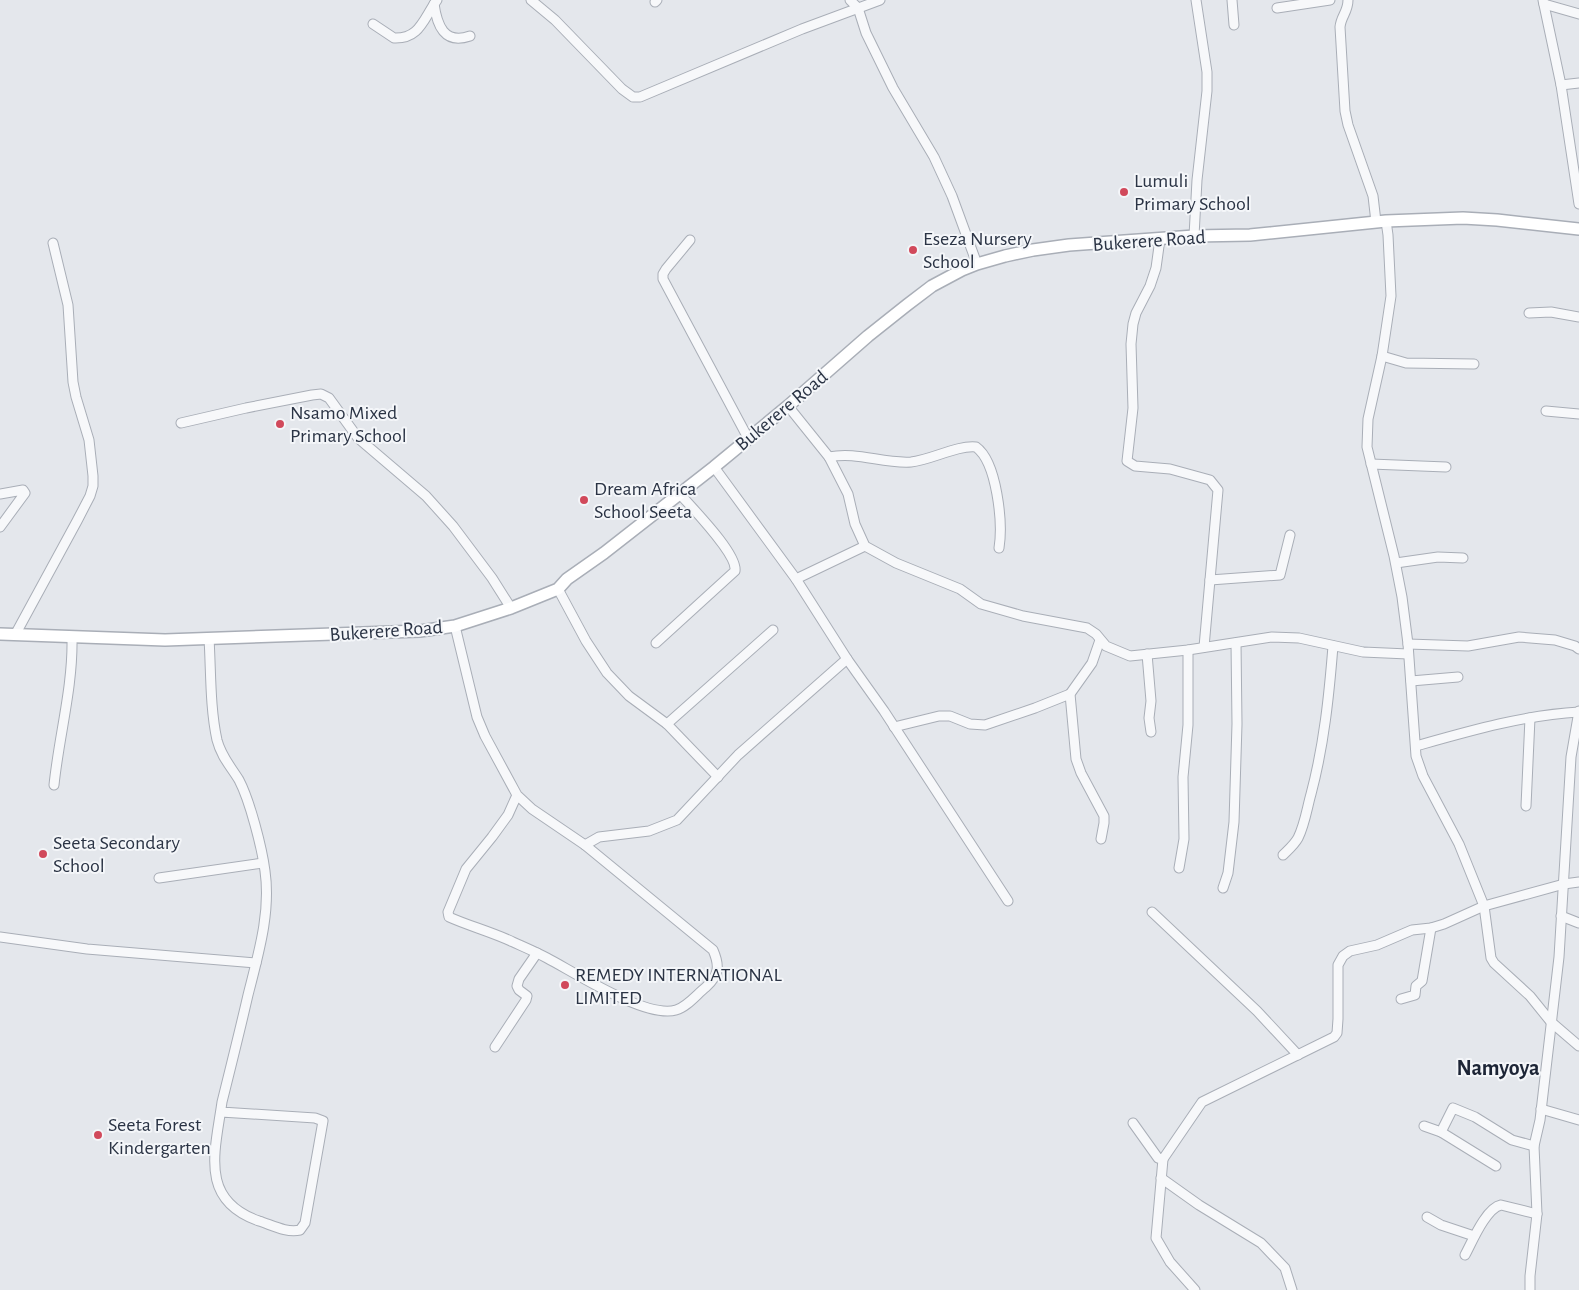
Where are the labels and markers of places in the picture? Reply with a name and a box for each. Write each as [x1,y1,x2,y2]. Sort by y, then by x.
place label: Lumuli Primary School [1134,171,1251,214]
marker: Lumuli Primary School [1118,186,1130,198]
place label: Eseza Nursery School [923,229,1032,272]
marker: Eseza Nursery School [907,244,919,256]
place label: Nsamo Mixed Primary School [290,403,407,446]
marker: Nsamo Mixed Primary School [274,418,286,430]
place label: Dream Africa School Seeta [594,479,697,522]
marker: Dream Africa School Seeta [578,494,590,506]
place label: Seeta Secondary School [53,833,180,876]
marker: Seeta Secondary School [37,848,49,860]
place label: REMEDY INTERNATIONAL LIMITED [575,965,782,1008]
marker: REMEDY INTERNATIONAL LIMITED [559,979,571,991]
place label: Seeta Forest Kindergarten [108,1115,211,1158]
marker: Seeta Forest Kindergarten [92,1129,104,1141]

